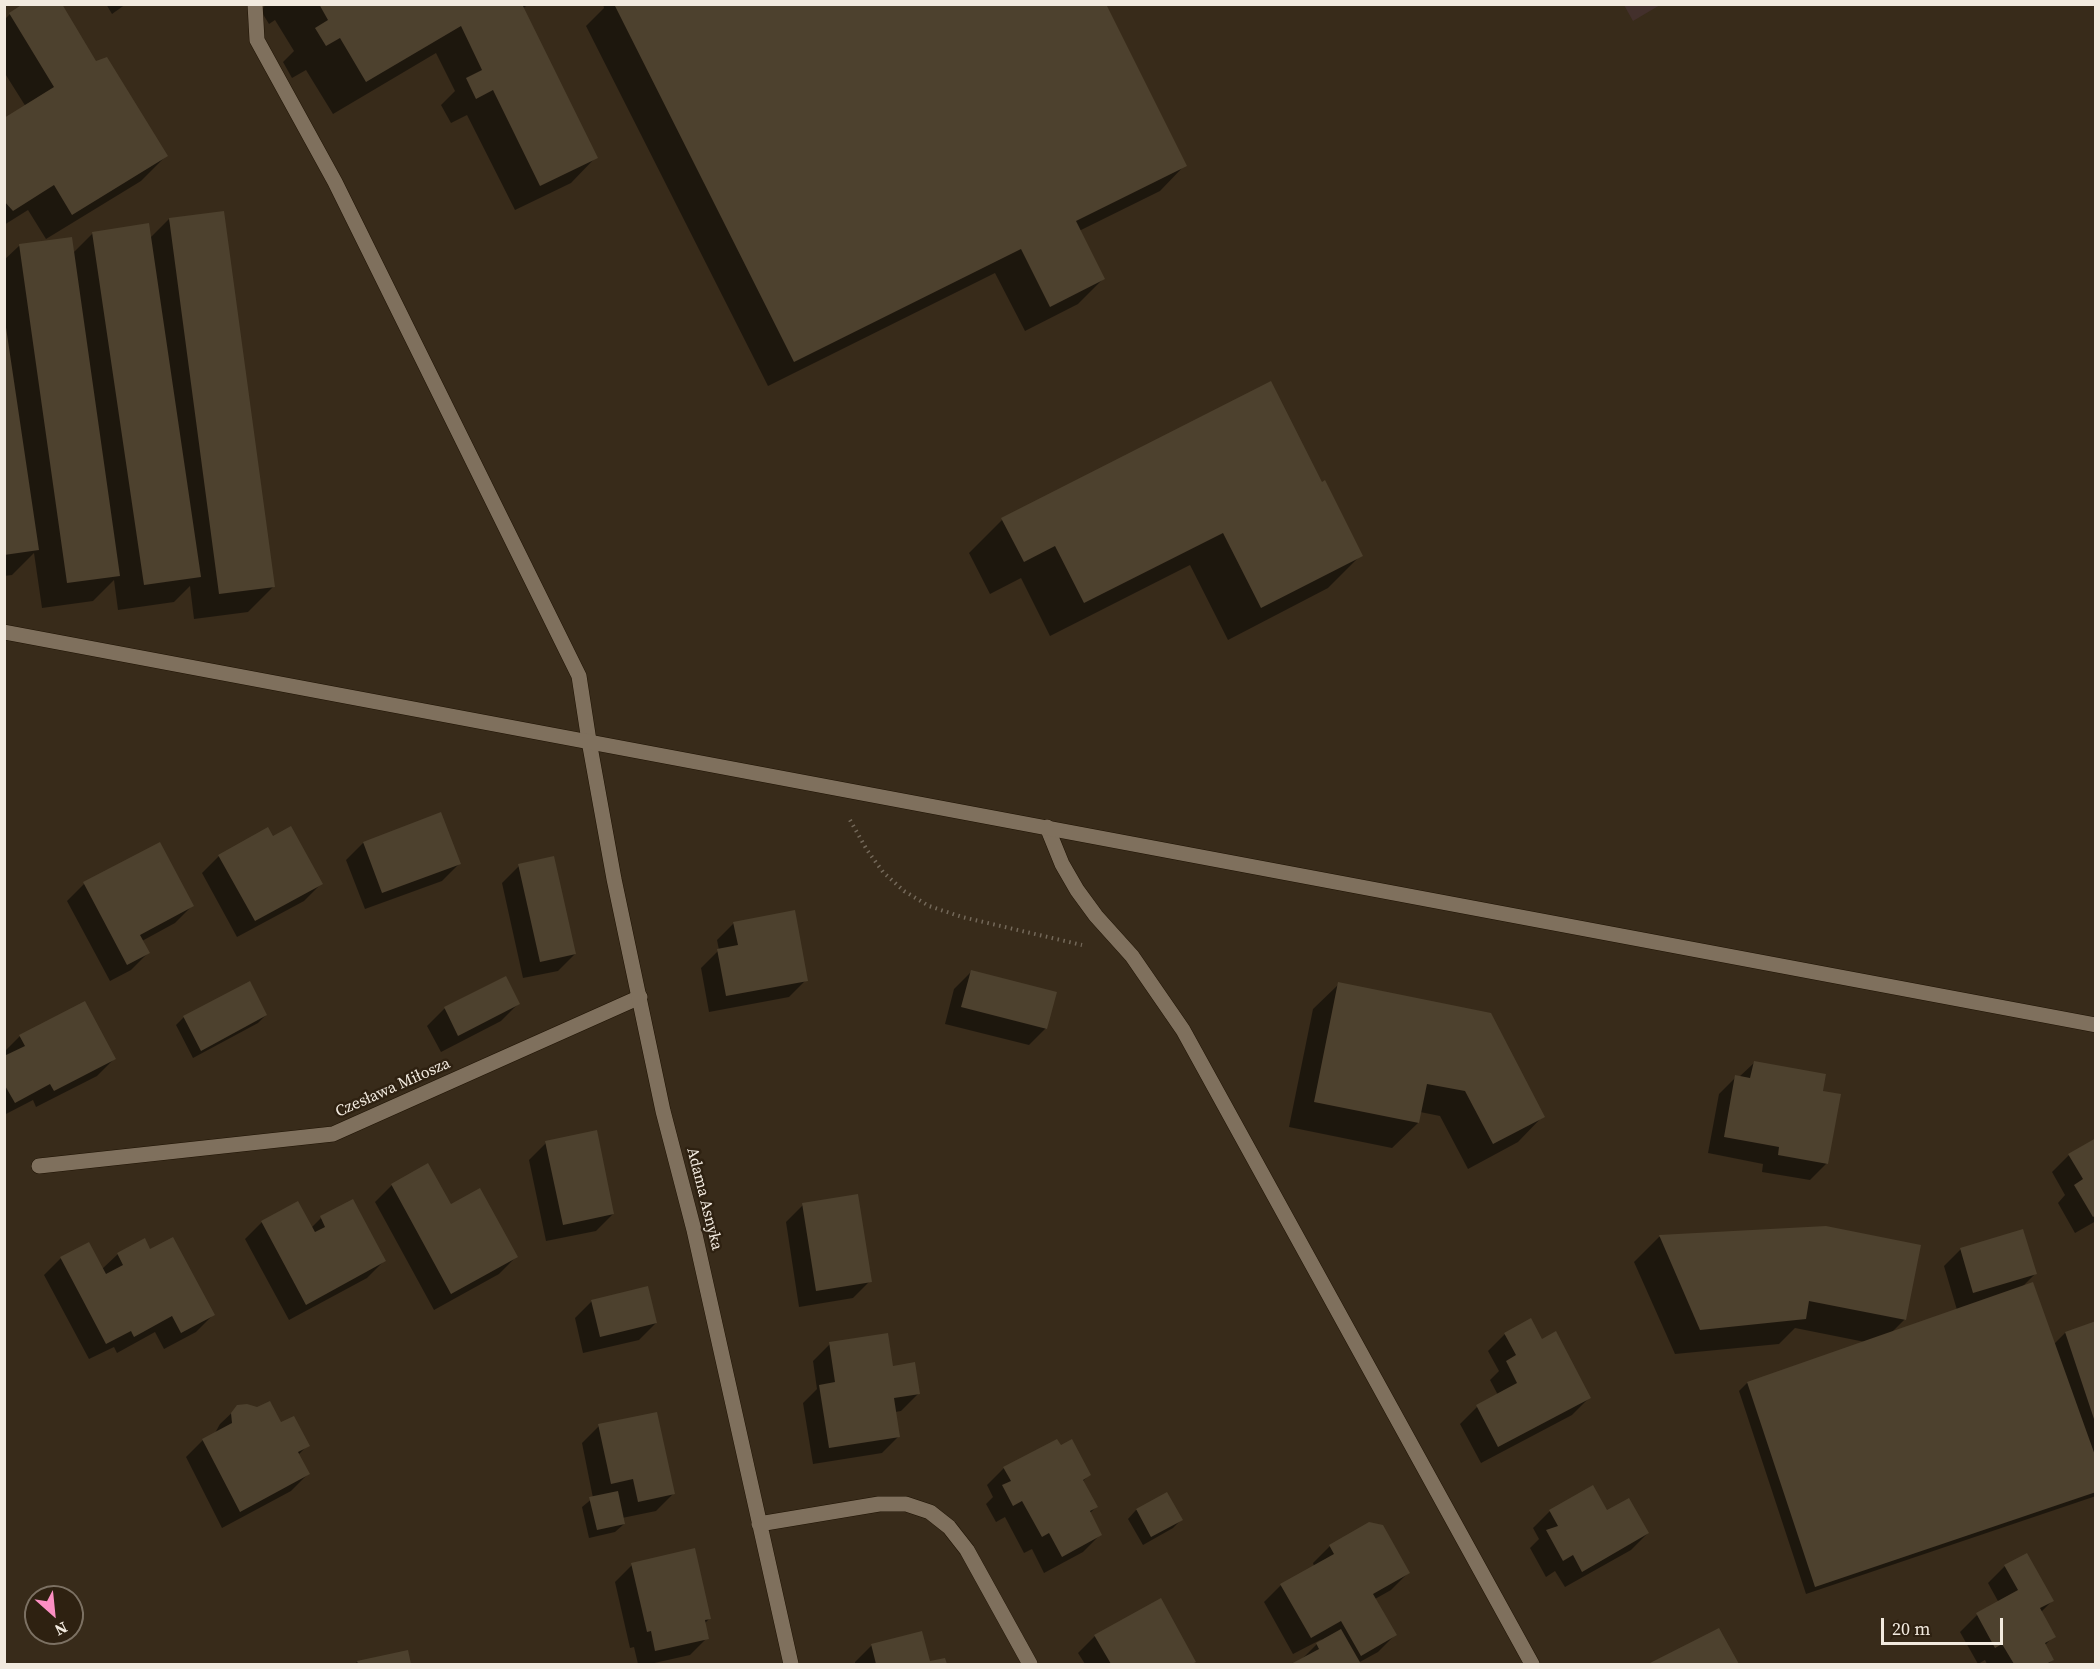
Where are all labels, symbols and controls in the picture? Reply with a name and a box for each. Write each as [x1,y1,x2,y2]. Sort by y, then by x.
street label: Czesława Miłosza [333,1054,453,1122]
street label: Adama Asnyka [682,1146,726,1252]
north arrow [24,1585,84,1645]
scale bar [1884,1606,2006,1644]
text: 20 m [1892,1616,1930,1641]
text: N [51,1617,71,1642]

